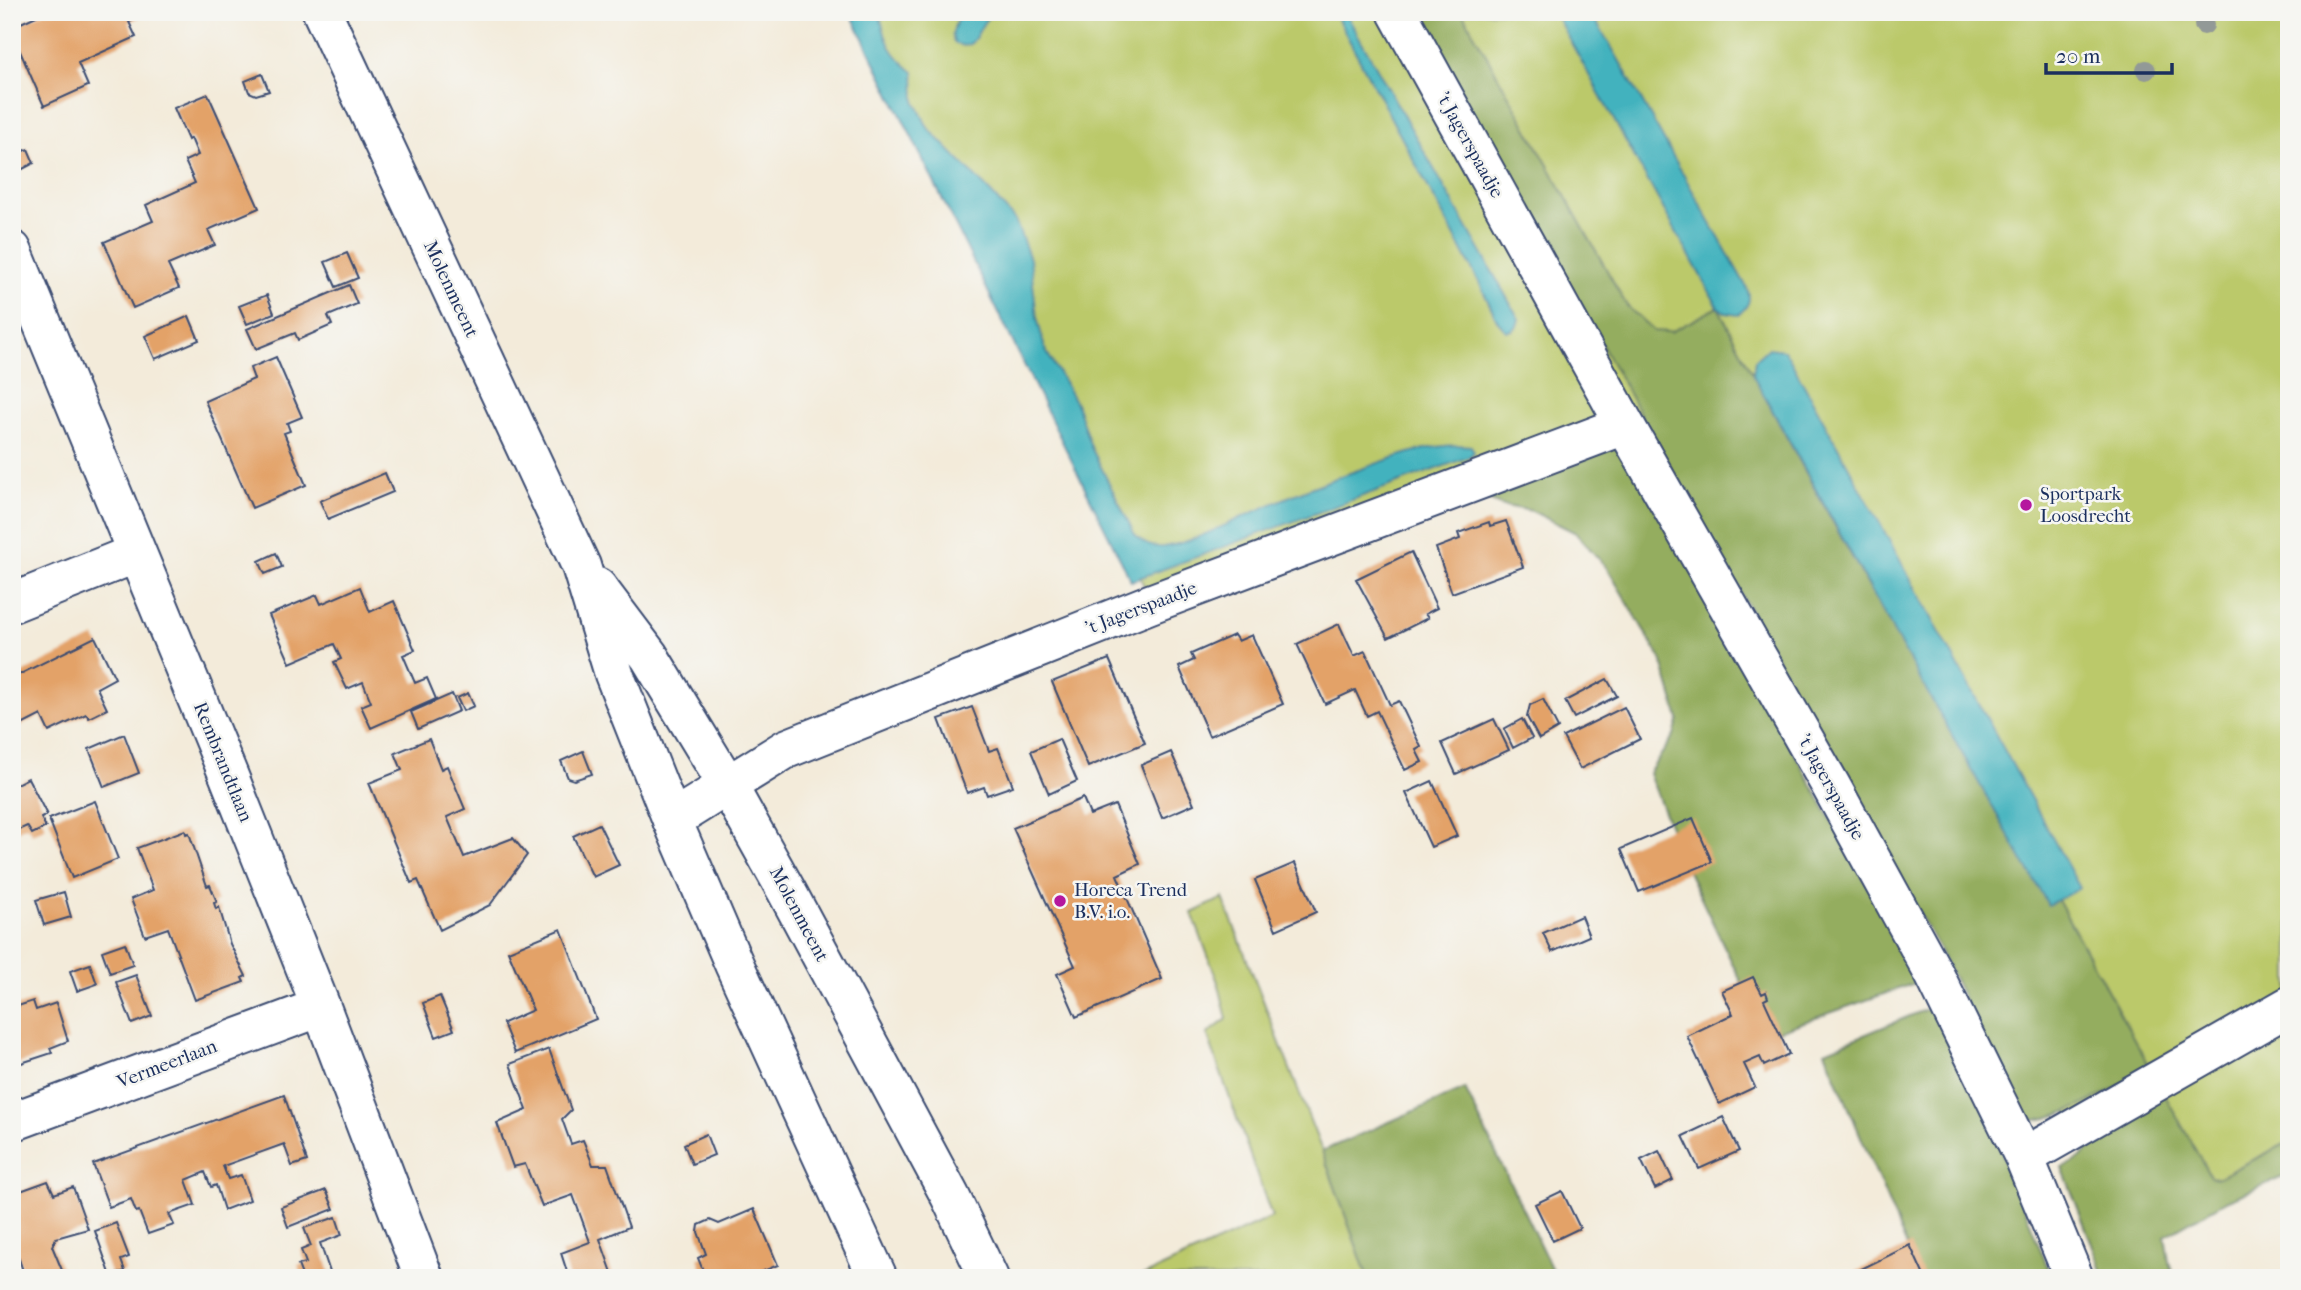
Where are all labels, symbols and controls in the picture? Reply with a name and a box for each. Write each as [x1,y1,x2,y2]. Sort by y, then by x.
scale bar [2046,32,2172,76]
text: 20 m [2056,44,2101,68]
street label: 't Jagerspaadje [1432,88,1508,202]
street label: Molenmeent [419,237,483,341]
place label: Sportpark Loosdrecht [2040,483,2131,527]
marker: Sportpark Loosdrecht [2018,497,2034,513]
street label: 't Jagerspaadje [1082,577,1200,639]
street label: Rembrandtlaan [189,699,257,825]
street label: 't Jagerspaadje [1793,730,1869,844]
street label: Molenmeent [765,863,833,965]
place label: Horeca Trend B.V. i.o. [1074,879,1188,923]
marker: Horeca Trend B.V. i.o. [1052,893,1068,909]
street label: Vermeerlaan [113,1035,220,1093]

